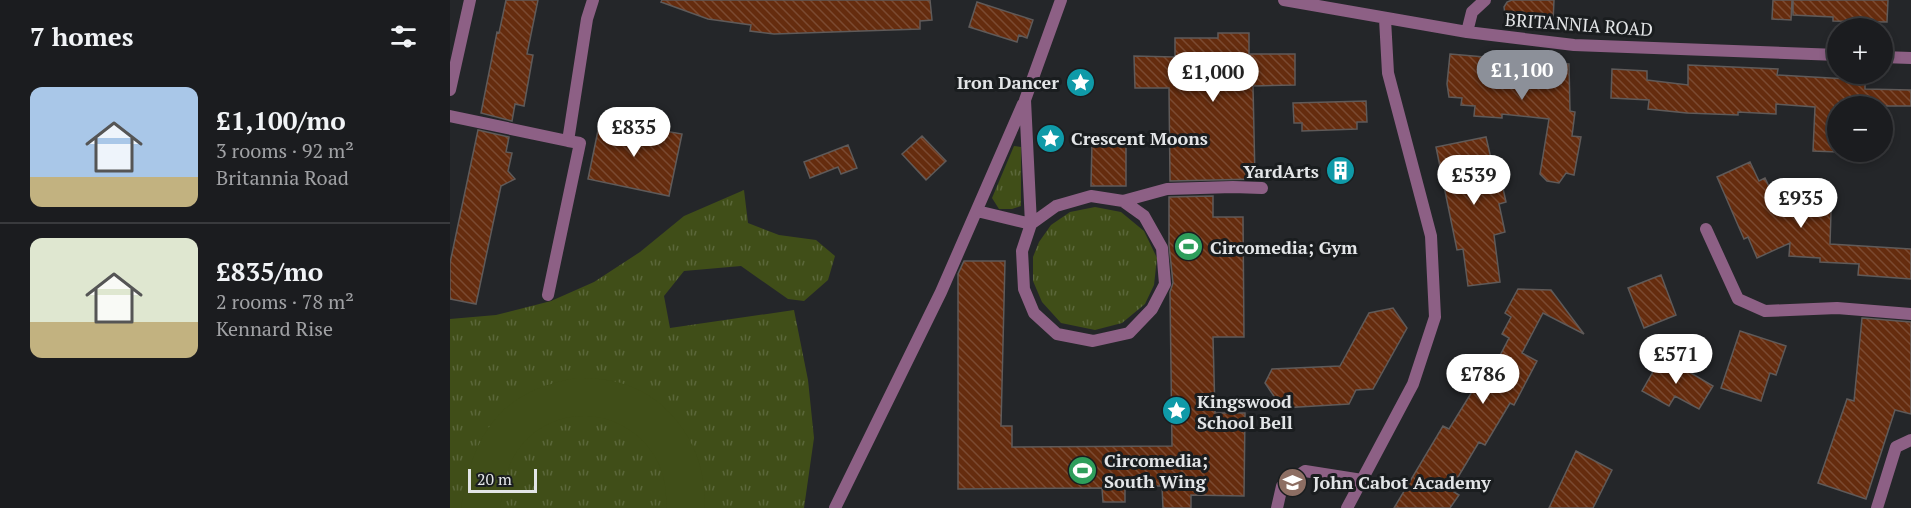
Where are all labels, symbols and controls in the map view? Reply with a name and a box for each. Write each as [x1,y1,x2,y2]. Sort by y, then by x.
street label: BRITANNIA ROAD [1504,7,1654,41]
map controls [1827,18,1893,162]
button: + [1827,18,1893,84]
text: 7 homes [30,19,134,53]
icon: filters [387,20,420,53]
pin: £1,100 [1473,50,1571,101]
pin: £1,000 [1164,52,1262,103]
text: £1,100 [1491,56,1553,83]
text: £1,000 [1182,58,1244,85]
place icon: Iron Dancer [1064,66,1096,98]
place label: Iron Dancer [957,70,1059,94]
button: − [1827,96,1893,162]
text: £1,100/mo [216,103,346,137]
pin: £835 [598,107,670,158]
icon: home [78,111,150,183]
text: £835 [611,113,657,140]
place icon: Crescent Moons [1034,122,1066,154]
place label: Crescent Moons [1071,126,1208,150]
text: 3 rooms · 92 m² [216,137,354,164]
building icon: YardArts [1324,155,1356,187]
pin: £539 [1438,155,1510,206]
place label: YardArts [1243,159,1319,183]
text: £539 [1451,161,1497,188]
text: Britannia Road [216,164,349,191]
pin: £935 [1765,178,1837,229]
text: £935 [1778,184,1824,211]
sports icon: Circomedia; Gym [1173,231,1205,263]
place label: Circomedia; Gym [1210,235,1358,259]
text: £835/mo [216,254,323,288]
icon: home [78,262,150,334]
text: 2 rooms · 78 m² [216,288,354,315]
text: Kennard Rise [216,315,333,342]
pin: £571 [1640,334,1712,385]
text: £571 [1653,340,1699,367]
pin: £786 [1447,354,1519,405]
text: £786 [1460,360,1506,387]
place label: Kingswood School Bell [1197,389,1293,434]
place icon: Kingswood School Bell [1160,395,1192,427]
place label: Circomedia; South Wing [1104,448,1208,493]
sports icon: Circomedia; South Wing [1067,454,1099,486]
scale bar [468,466,537,494]
school or university icon: John Cabot Academy [1276,466,1308,498]
text: 20 m [477,468,512,490]
place label: John Cabot Academy [1313,470,1491,494]

